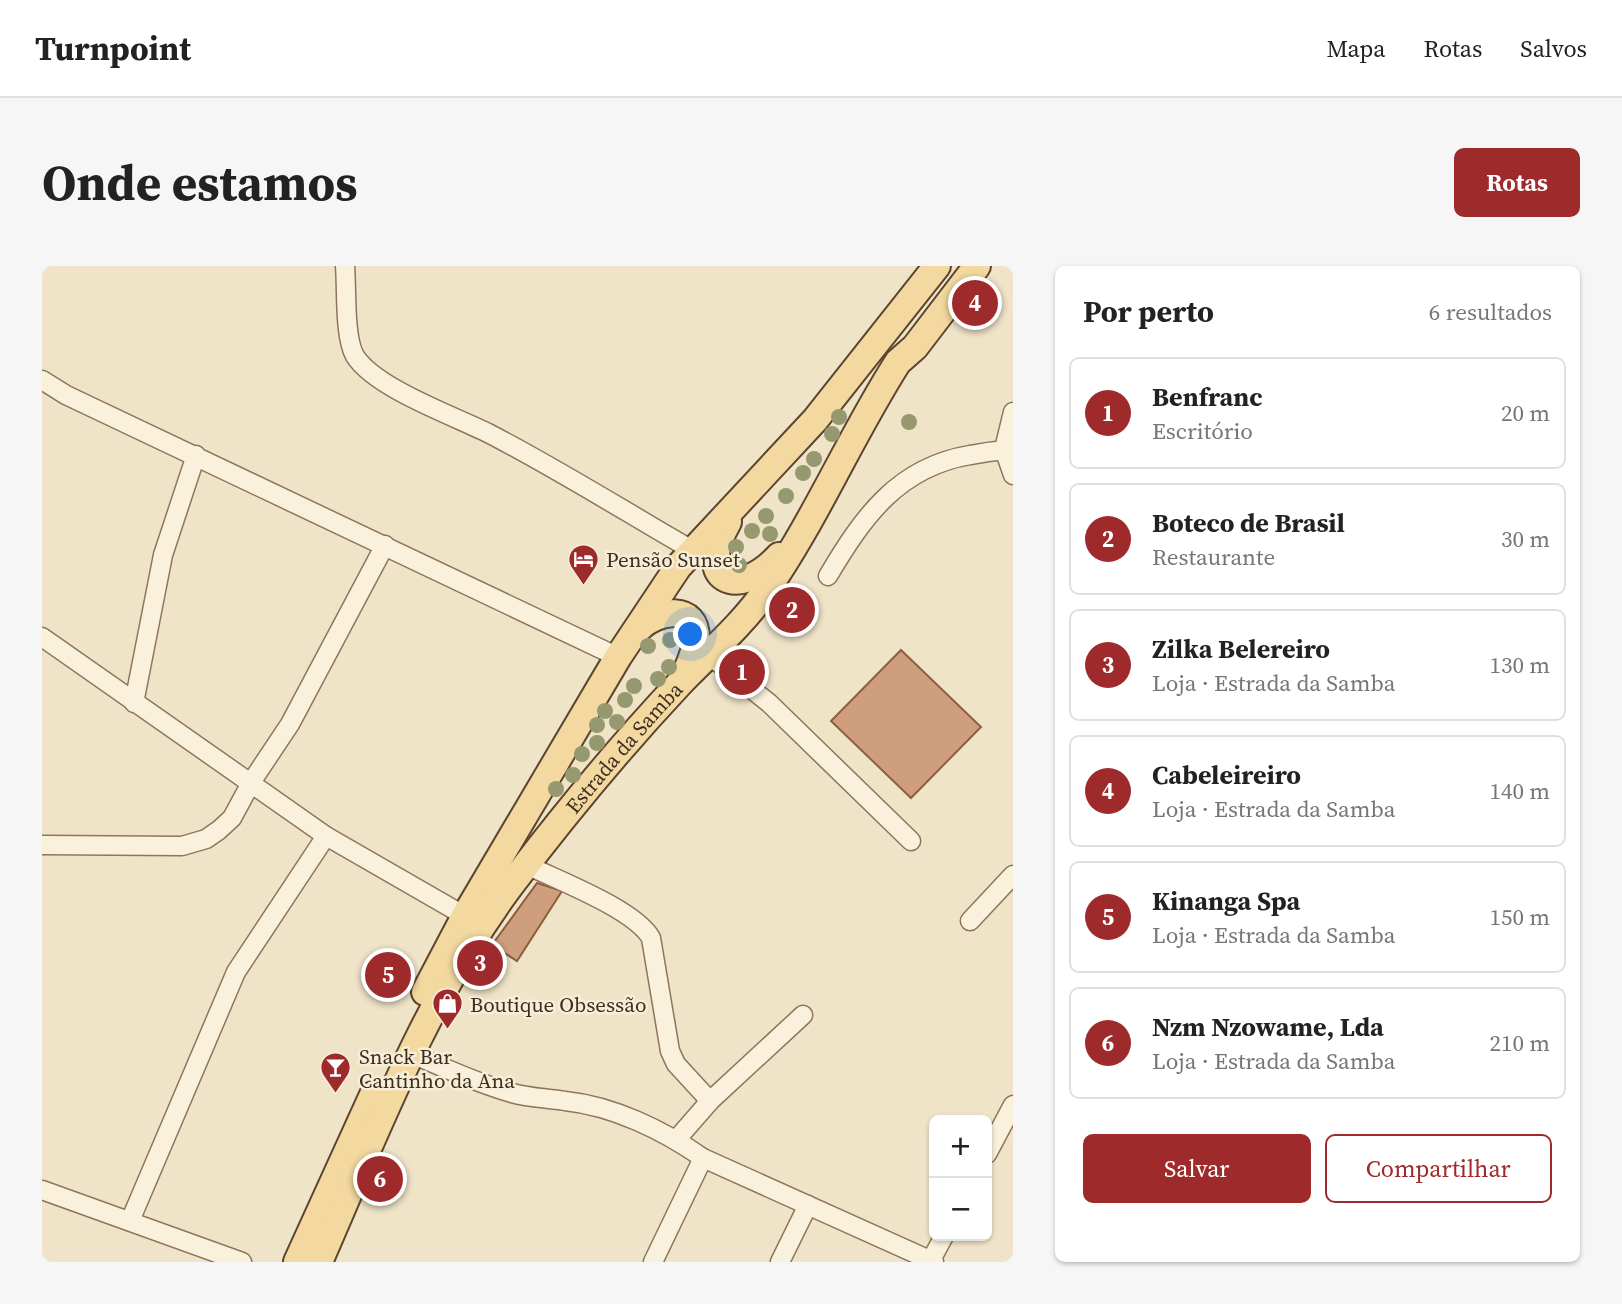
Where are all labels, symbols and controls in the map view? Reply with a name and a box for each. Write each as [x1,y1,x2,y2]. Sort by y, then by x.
text: Turnpoint [35,26,191,71]
text: Mapa [1326,32,1386,65]
text: Rotas [1424,32,1482,65]
text: Salvos [1520,32,1587,65]
button: Rotas [1454,148,1580,217]
text: Onde estamos [42,149,357,216]
pin: 4 [952,277,998,329]
text: Por perto [1083,291,1214,332]
text: 6 resultados [1429,296,1552,328]
text: Benfranc [1152,379,1263,415]
text: 1 [1102,397,1114,429]
text: 20 m [1501,397,1550,429]
text: Escritório [1152,415,1253,447]
text: Boteco de Brasil [1152,505,1345,541]
text: 2 [1102,523,1114,555]
text: 30 m [1501,523,1550,555]
text: Restaurante [1152,541,1275,573]
hotel icon: Pensão Sunset [566,542,600,586]
place label: Pensão Sunset [606,545,740,574]
pin: 2 [769,584,815,636]
your location [673,617,707,651]
text: Zilka Belereiro [1152,631,1330,667]
pin: 1 [719,646,765,698]
text: 3 [1102,649,1114,681]
text: 130 m [1489,649,1550,681]
text: Loja · Estrada da Samba [1152,667,1395,699]
street label: Estrada da Samba [558,675,689,819]
text: Cabeleireiro [1152,757,1301,793]
text: 4 [1102,775,1114,807]
text: 140 m [1489,775,1550,807]
text: Loja · Estrada da Samba [1152,793,1395,825]
text: Kinanga Spa [1152,883,1300,919]
text: 5 [1102,901,1114,933]
text: 150 m [1489,901,1550,933]
text: Loja · Estrada da Samba [1152,919,1395,951]
pin: 3 [457,937,503,989]
pin: 5 [365,949,411,1001]
shop icon: Boutique Obsessão [430,987,464,1031]
place label: Boutique Obsessão [470,990,646,1019]
text: Nzm Nzowame, Lda [1152,1009,1384,1045]
text: 6 [1102,1027,1114,1059]
text: 210 m [1489,1027,1550,1059]
place label: Snack Bar Cantinho da Ana [359,1042,515,1095]
text: Loja · Estrada da Samba [1152,1045,1395,1077]
bar icon: Snack Bar Cantinho da Ana [319,1051,353,1095]
map controls [929,1115,992,1241]
button: + [929,1115,992,1178]
button: Salvar [1083,1134,1311,1203]
button: Compartilhar [1325,1134,1552,1203]
pin: 6 [357,1153,403,1205]
button: − [929,1178,992,1241]

